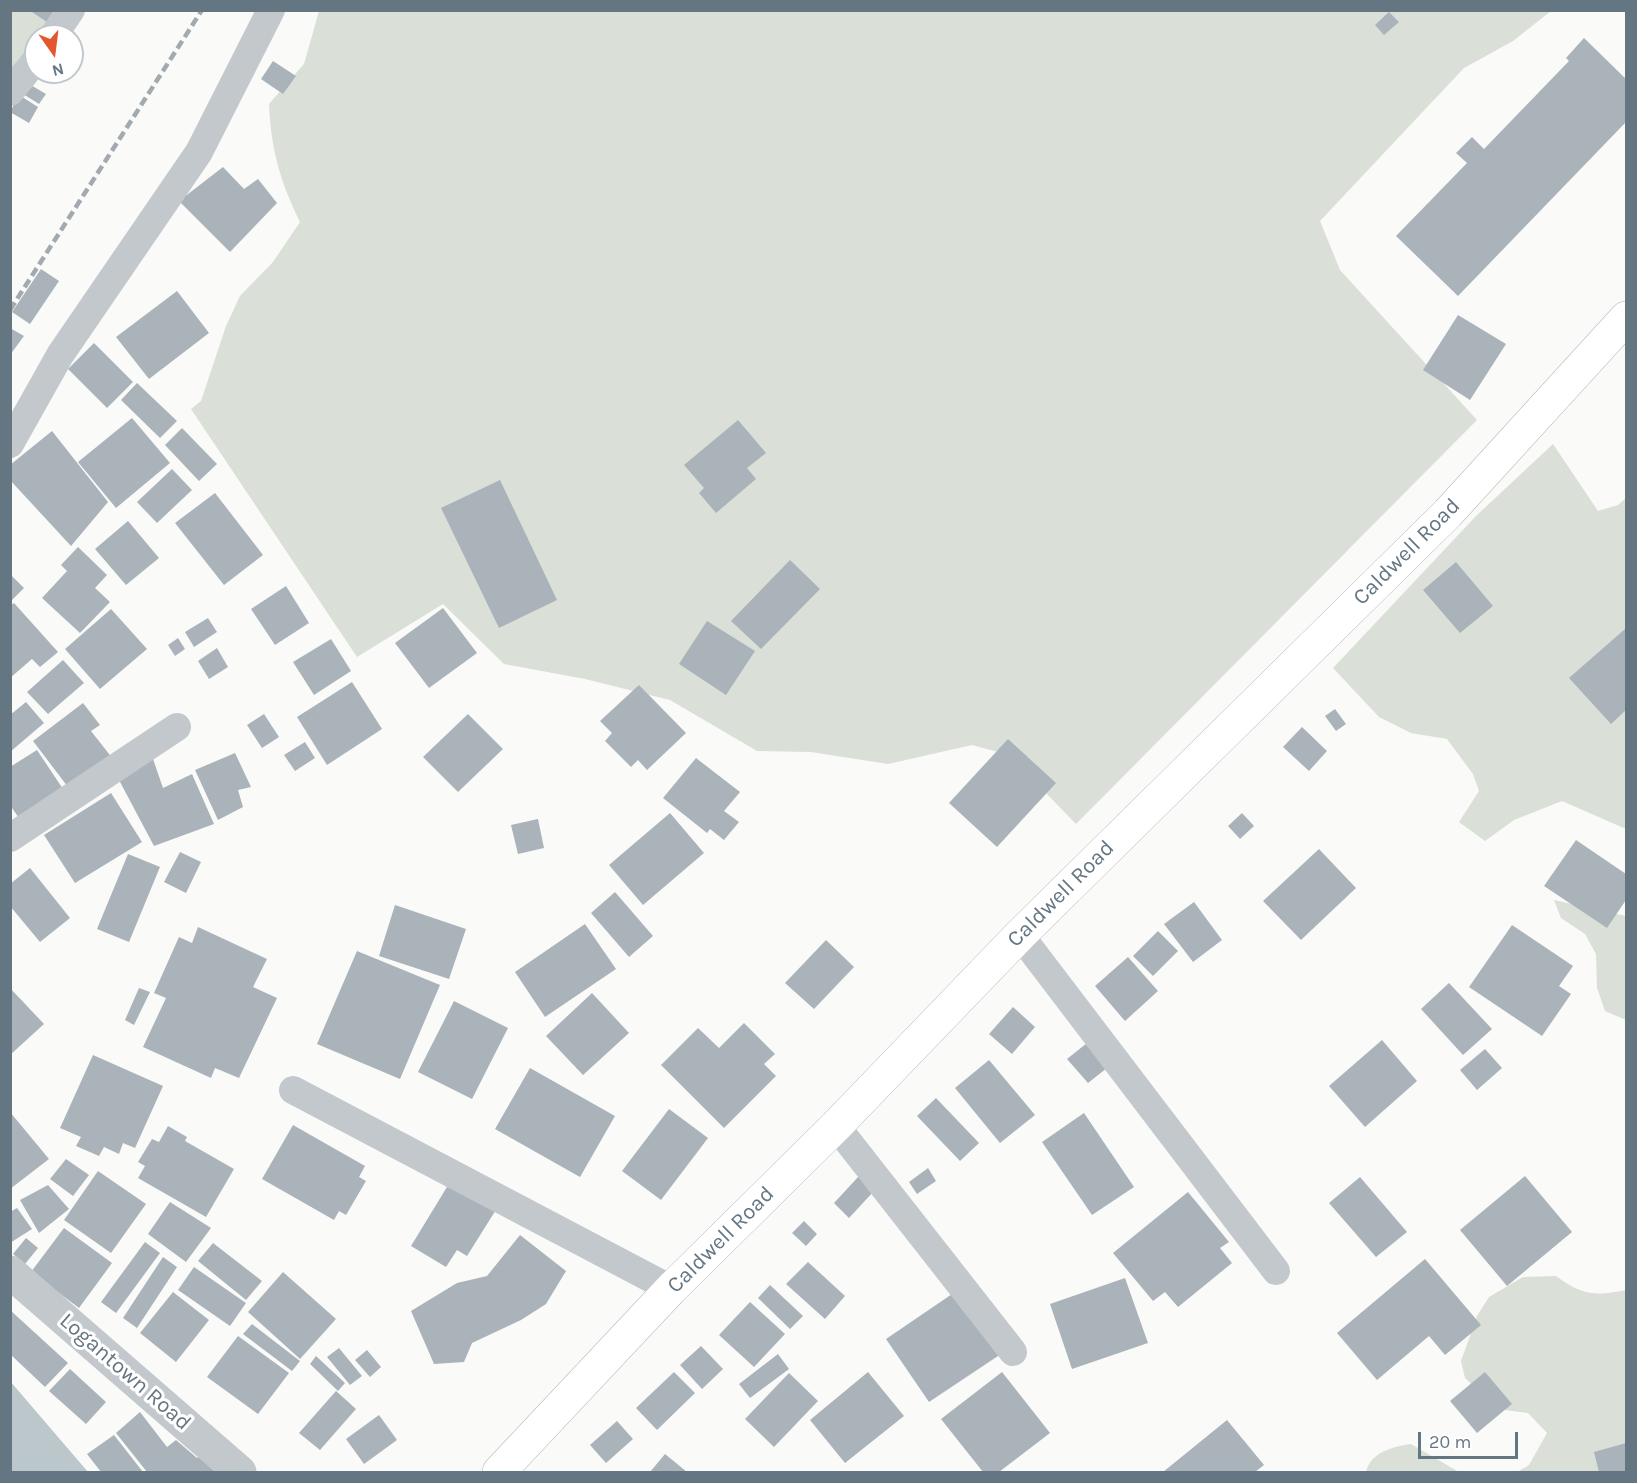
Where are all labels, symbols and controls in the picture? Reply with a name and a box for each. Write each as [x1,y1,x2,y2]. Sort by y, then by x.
north arrow [24,24,84,84]
text: N [50,59,66,81]
street label: Caldwell Road [1348,493,1466,611]
street label: Caldwell Road [1002,835,1120,953]
street label: Caldwell Road [662,1181,780,1299]
street label: Logantown Road [54,1308,196,1436]
scale bar [1421,1420,1522,1458]
text: 20 m [1429,1431,1471,1453]

